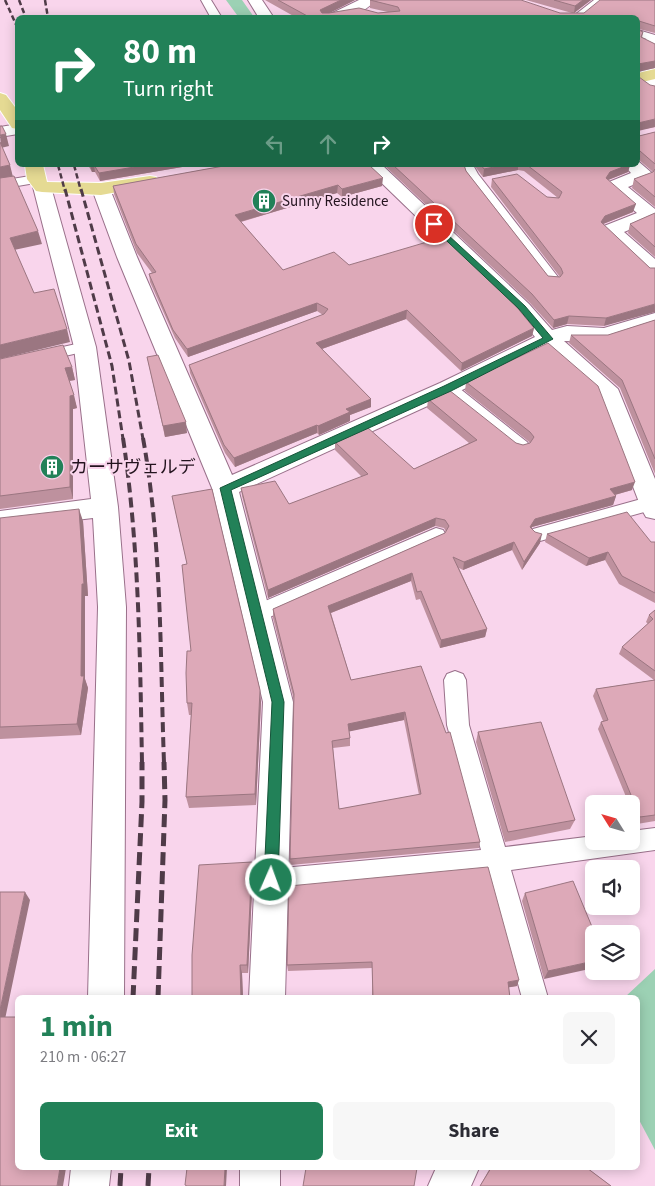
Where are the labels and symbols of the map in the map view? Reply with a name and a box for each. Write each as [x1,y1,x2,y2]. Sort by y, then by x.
building icon: Sunny Residence [251,188,277,214]
place label: Sunny Residence [282,191,388,212]
pin [413,203,455,245]
building icon: カーサヴェルデ [39,454,65,480]
place label: カーサヴェルデ [70,455,196,480]
north arrow [585,795,640,850]
position arrow [244,853,296,905]

